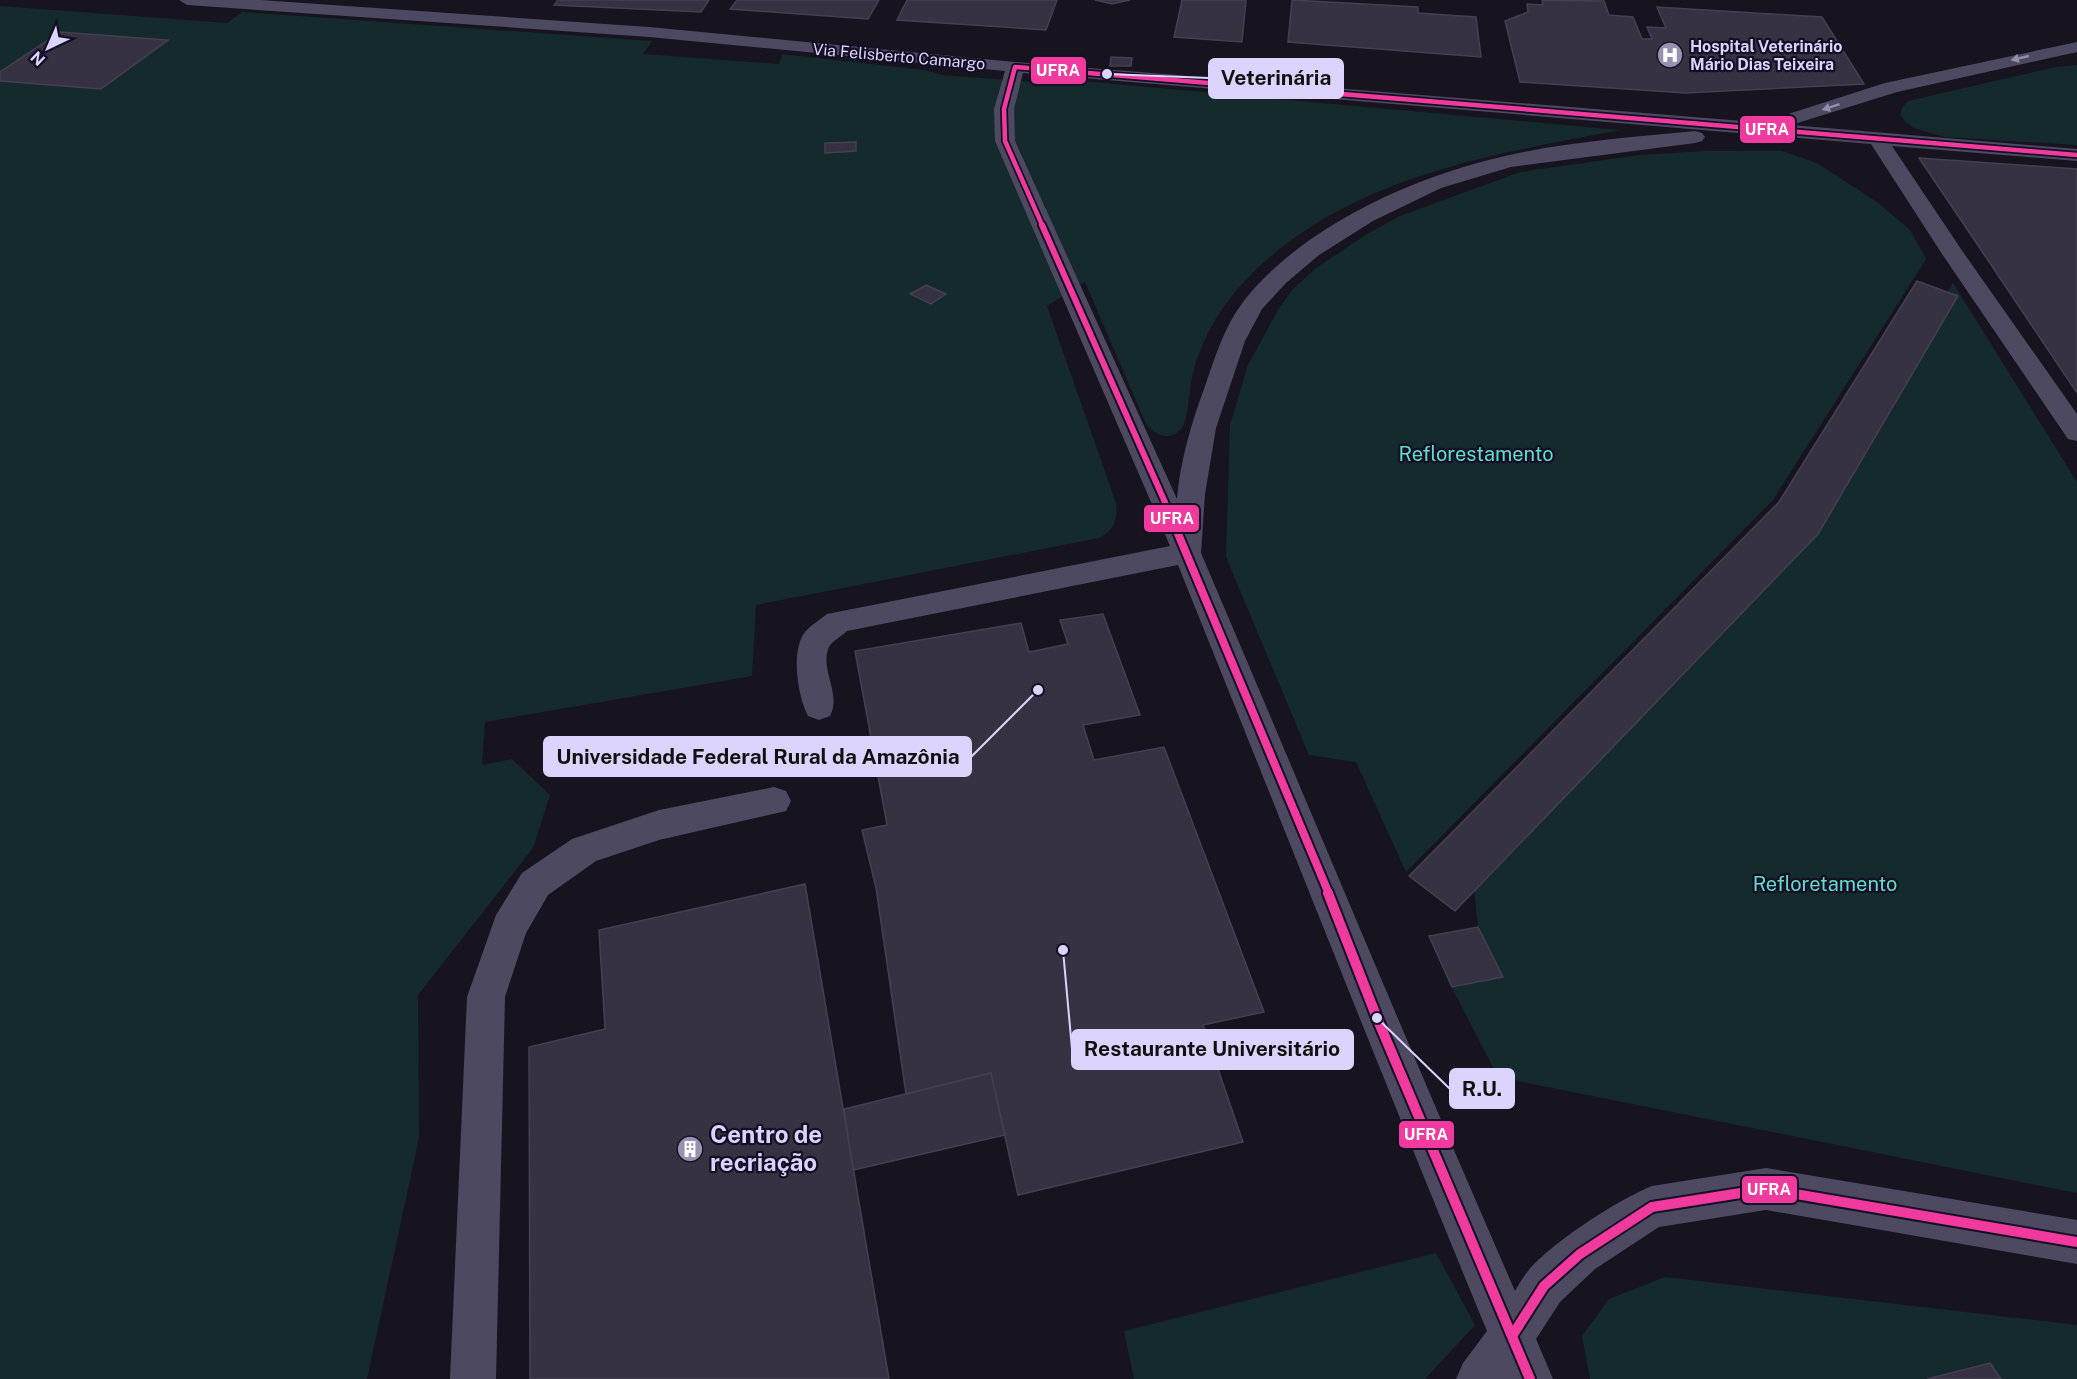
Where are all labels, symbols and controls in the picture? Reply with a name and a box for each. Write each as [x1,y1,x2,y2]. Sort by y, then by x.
north arrow [18,18,78,78]
place label: Hospital Veterinário Mário Dias Teixeira [1690,37,1842,74]
street label: Via Felisberto Camargo [812,39,986,74]
hospital icon: Hospital Veterinário Mário Dias Teixeira [1655,40,1685,70]
text: N [27,47,49,70]
one-way arrow [2010,54,2029,64]
line badge: UFRA [1030,56,1087,85]
callout: Veterinária [1209,59,1343,98]
text: UFRA [1036,61,1081,80]
text: Veterinária [1221,65,1331,90]
one-way arrow [1822,103,1840,112]
line badge: UFRA [1739,115,1796,144]
text: UFRA [1745,120,1790,139]
park label: Reflorestamento [1399,442,1554,466]
line badge: UFRA [1143,504,1200,533]
text: UFRA [1150,509,1195,528]
callout: Universidade Federal Rural da Amazônia [544,737,971,776]
text: Universidade Federal Rural da Amazônia [556,744,960,769]
park label: Refloretamento [1753,872,1897,896]
callout: Restaurante Universitário [1072,1030,1353,1069]
text: Restaurante Universitário [1084,1036,1340,1061]
callout: R.U. [1450,1069,1514,1108]
text: R.U. [1462,1076,1502,1101]
place label: Centro de recriação [710,1120,822,1177]
line badge: UFRA [1398,1120,1455,1149]
text: UFRA [1404,1125,1449,1144]
building icon: Centro de recriação [675,1134,705,1164]
line badge: UFRA [1741,1175,1798,1204]
text: UFRA [1747,1180,1792,1199]

